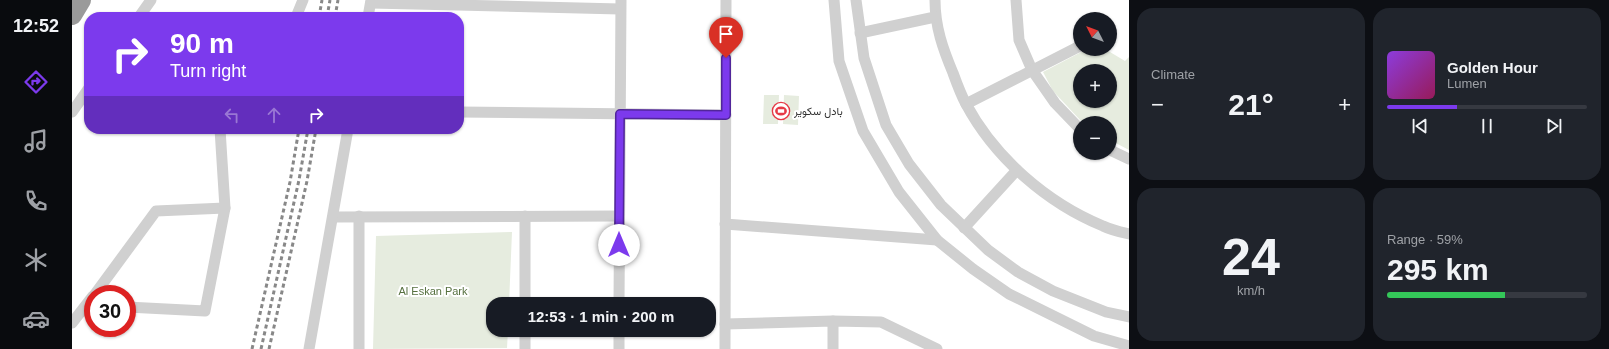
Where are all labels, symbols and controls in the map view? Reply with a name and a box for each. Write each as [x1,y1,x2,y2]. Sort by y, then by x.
north arrow [1073,12,1117,56]
map controls [1073,12,1117,160]
text: 12:52 [13,16,59,36]
pin [709,17,743,58]
icon: arrive [715,23,737,45]
icon: right [104,28,156,80]
text: 90 m [170,28,234,59]
text: Golden Hour [1447,59,1538,76]
text: Turn right [170,61,246,81]
button: + [1073,64,1117,108]
text: Climate [1151,67,1195,82]
icon: directions [22,68,50,96]
text: Lumen [1447,76,1487,91]
text: 21° [1228,88,1274,121]
text: − [1151,92,1164,117]
text: + [1338,92,1351,117]
sports icon: بادل سكوير [771,101,791,121]
icon: left [221,104,243,126]
icon: ahead [263,104,285,126]
icon: right [305,104,327,126]
place label: بادل سكوير [793,105,843,118]
icon: previous [1409,115,1431,137]
icon: pause [1476,115,1498,137]
icon: next [1543,115,1565,137]
button: − [1073,116,1117,160]
icon: music [22,127,50,155]
icon: phone [22,187,50,215]
position arrow [598,224,640,266]
text: 24 [1222,228,1280,286]
text: Range · 59% [1387,232,1463,247]
icon: climate [22,246,50,274]
text: 295 km [1387,253,1489,286]
text: km/h [1237,283,1265,298]
speed limit sign: 30 [84,285,136,337]
park label: Al Eskan Park [398,285,468,297]
icon: car [22,305,50,333]
text: 12:53 · 1 min · 200 m [528,308,674,325]

